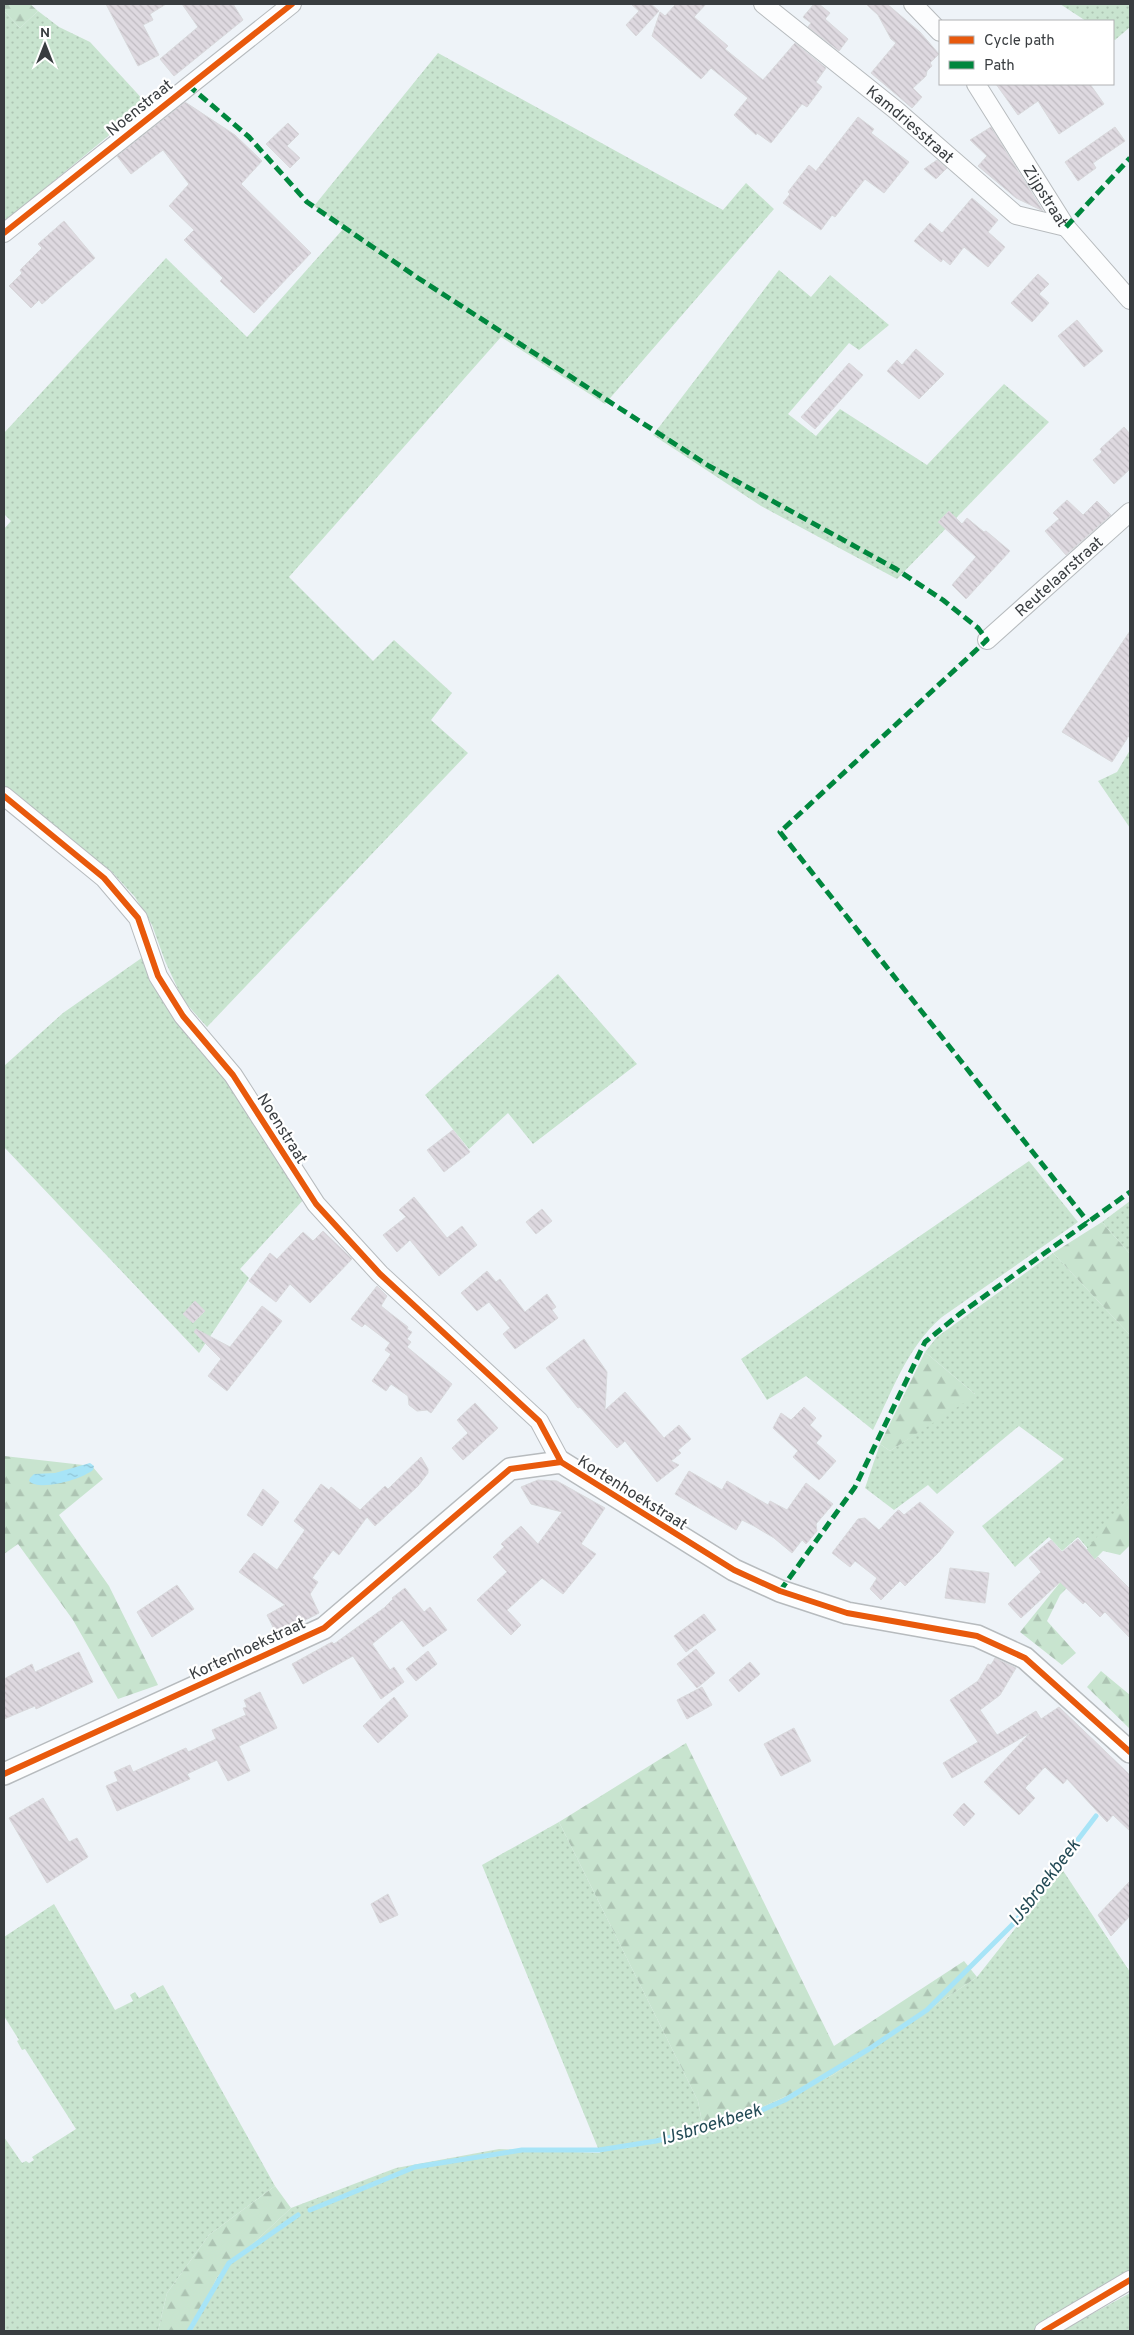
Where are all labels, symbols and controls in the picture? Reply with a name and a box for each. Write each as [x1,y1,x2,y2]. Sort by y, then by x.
north arrow [20,20,70,70]
legend [939,20,1114,85]
text: N [40,25,50,42]
text: Cycle path [984,32,1055,51]
text: Path [984,57,1015,76]
street label: Noenstraat [103,76,178,141]
street label: Kamdriesstraat [861,82,957,168]
street label: Zijpstraat [1018,162,1072,231]
street label: Reutelaarstraat [1012,533,1108,622]
street label: Noenstraat [252,1090,311,1168]
street label: Kortenhoekstraat [573,1452,691,1535]
street label: Kortenhoekstraat [187,1614,309,1685]
water label: IJsbroekbeek [1004,1834,1087,1931]
water label: IJsbroekbeek [658,2099,765,2152]

